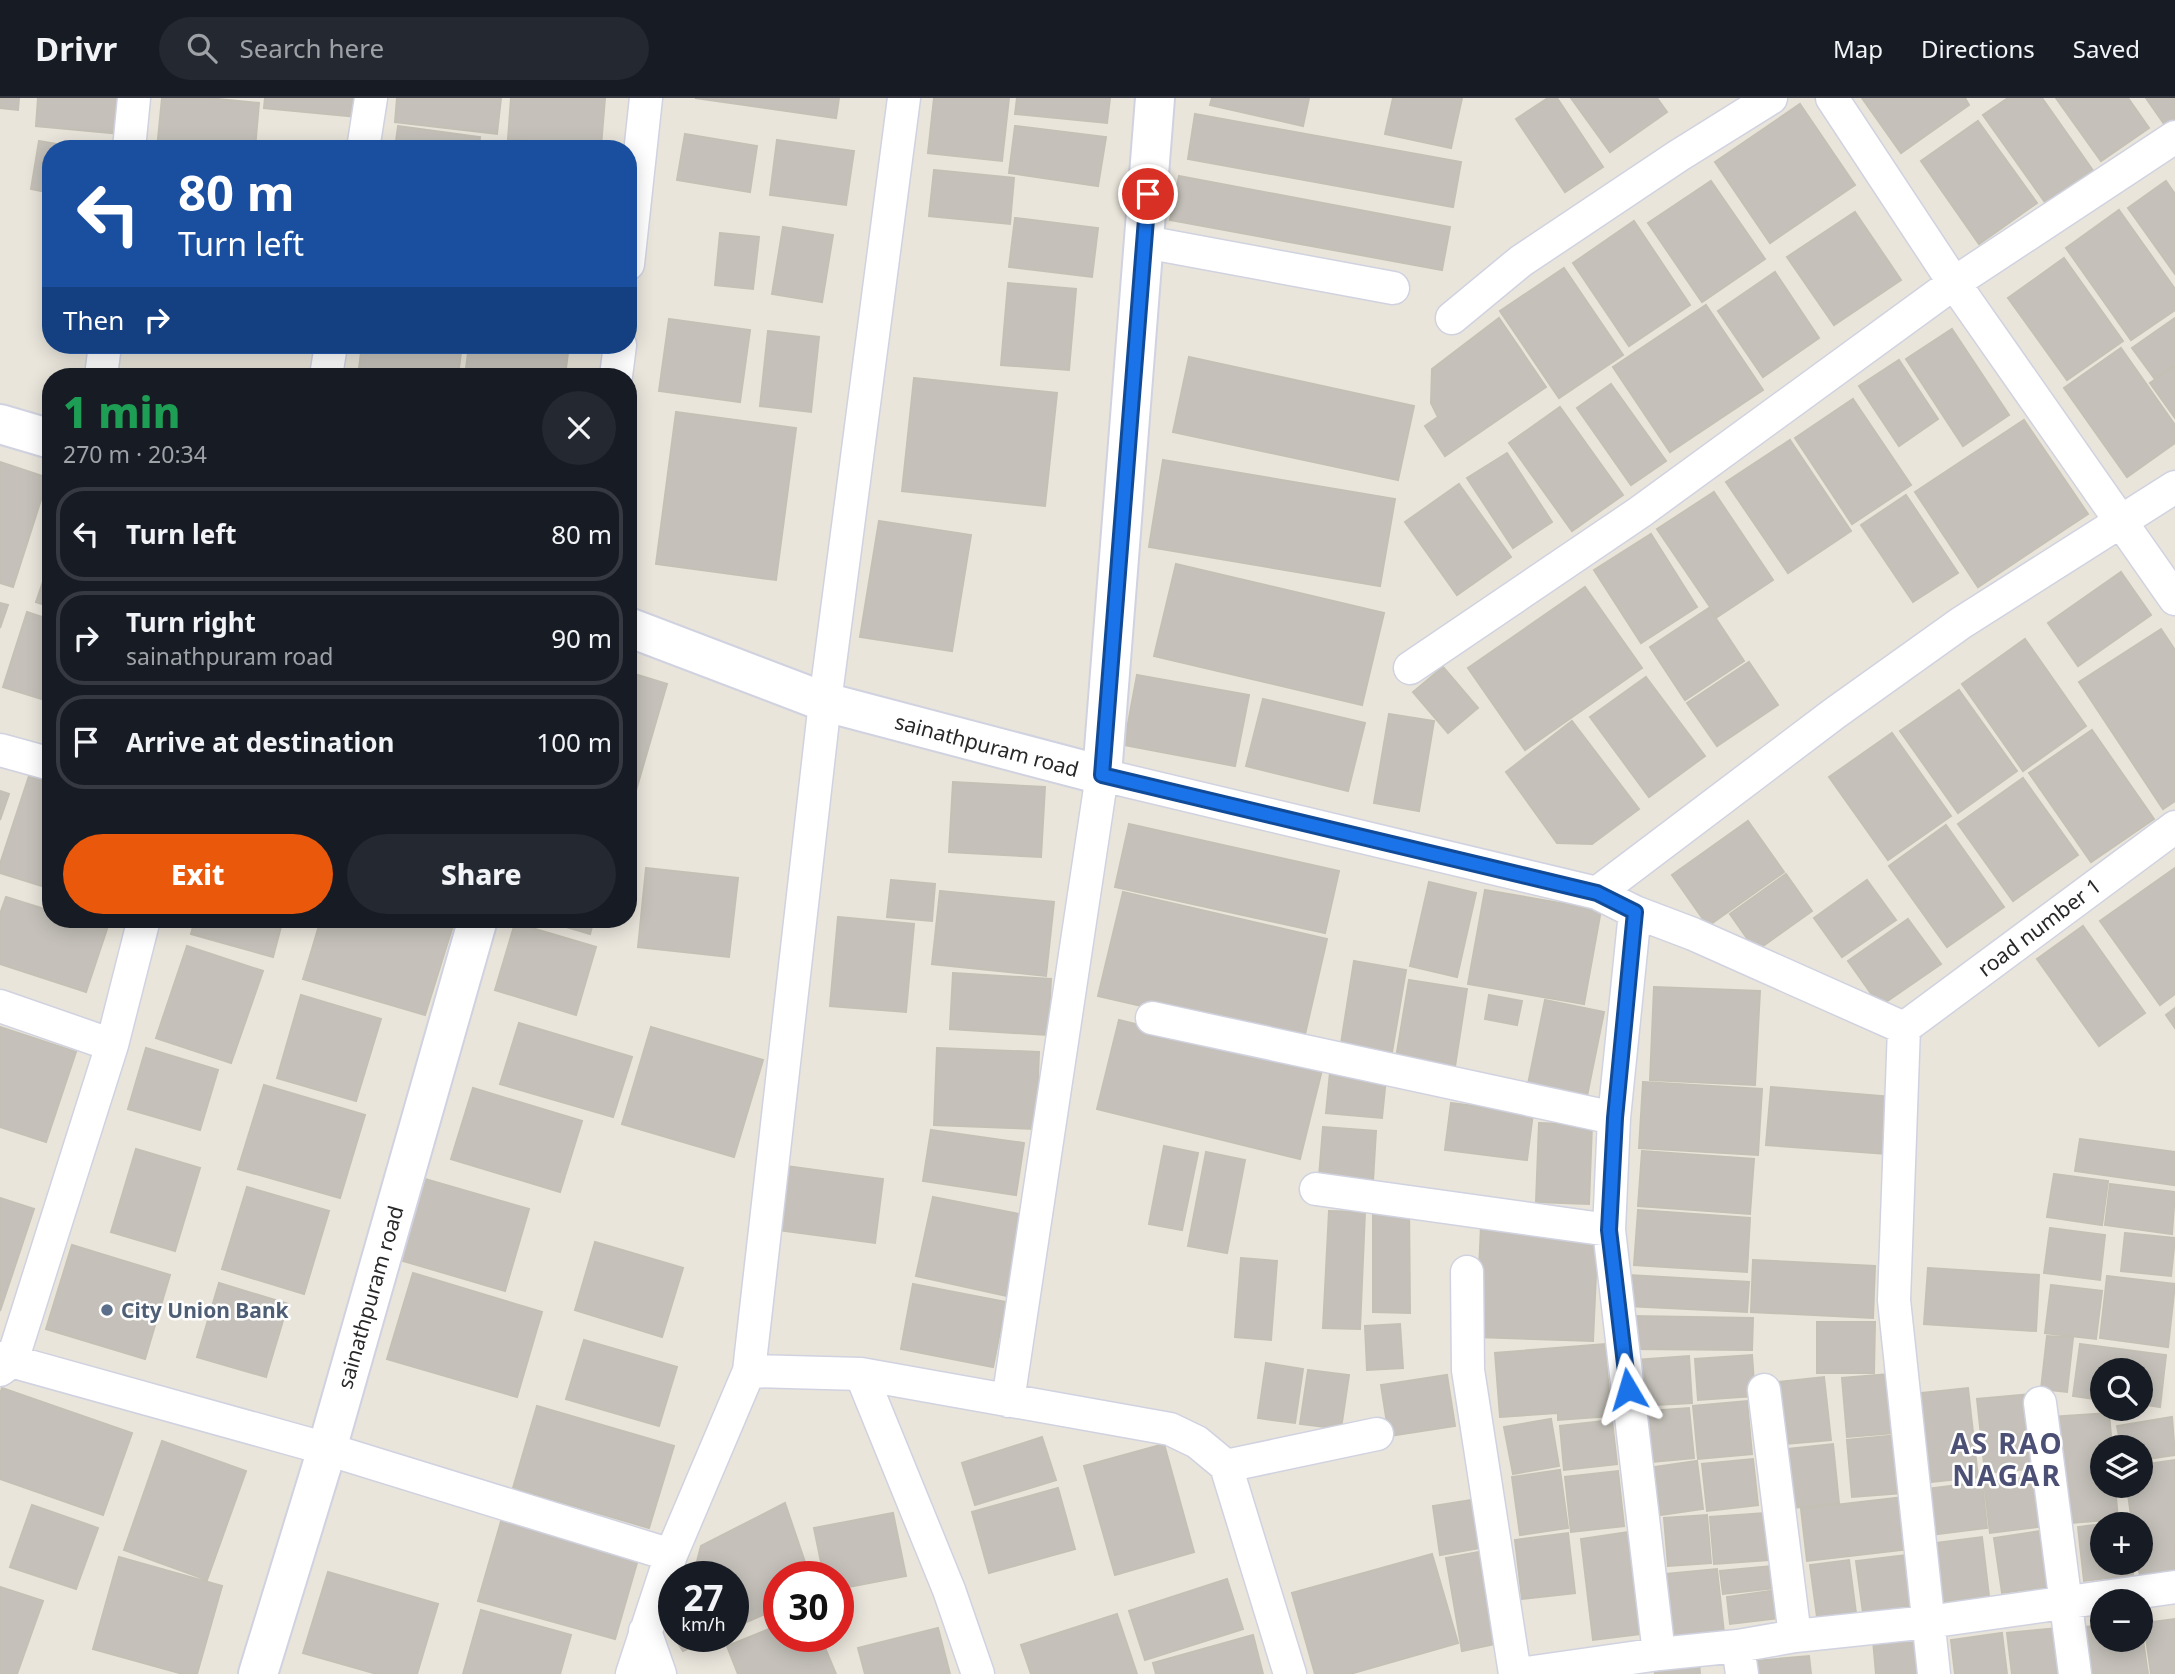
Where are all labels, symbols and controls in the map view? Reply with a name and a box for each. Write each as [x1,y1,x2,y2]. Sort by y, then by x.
search box [159,17,649,80]
text: Drivr [35,26,117,71]
icon: search [183,29,221,67]
text: Search here [239,30,384,66]
text: Map [1833,32,1883,65]
text: Directions [1921,32,2035,65]
text: Saved [2073,32,2140,65]
text: 80 m [178,159,295,225]
pin [1118,164,1178,224]
icon: left [63,168,154,259]
icon: arrive [1129,175,1167,213]
text: Turn left [178,222,304,265]
icon: right [138,301,176,339]
text: Then [63,302,124,338]
text: 1 min [63,383,180,440]
button: close [542,391,616,465]
text: 270 m · 20:34 [63,438,207,470]
icon: left [67,515,105,553]
text: Turn left [126,516,237,552]
text: 80 m [551,516,612,552]
text: Turn right [126,604,256,640]
icon: right [67,619,105,657]
text: 90 m [551,620,612,656]
text: sainathpuram road [126,640,333,672]
street label: sainathpuram road [892,707,1082,783]
icon: arrive [67,723,105,761]
text: Arrive at destination [126,724,395,760]
text: 100 m [536,724,612,760]
button: Exit [63,834,333,914]
button: Share [347,834,616,914]
street label: road number 1 [1972,871,2106,983]
street label: sainathpuram road [330,1202,410,1392]
place label: City Union Bank [121,1296,290,1324]
marker: City Union Bank [99,1302,115,1318]
position arrow [1591,1352,1665,1426]
map controls [2090,1358,2153,1652]
button: search [2090,1358,2153,1421]
district label: AS RAO NAGAR [1950,1424,2064,1494]
button: layers [2090,1435,2153,1498]
button: + [2090,1512,2153,1575]
speed limit sign: 30 [763,1561,854,1652]
text: 27 [683,1574,724,1621]
button: − [2090,1589,2153,1652]
text: km/h [681,1612,726,1636]

